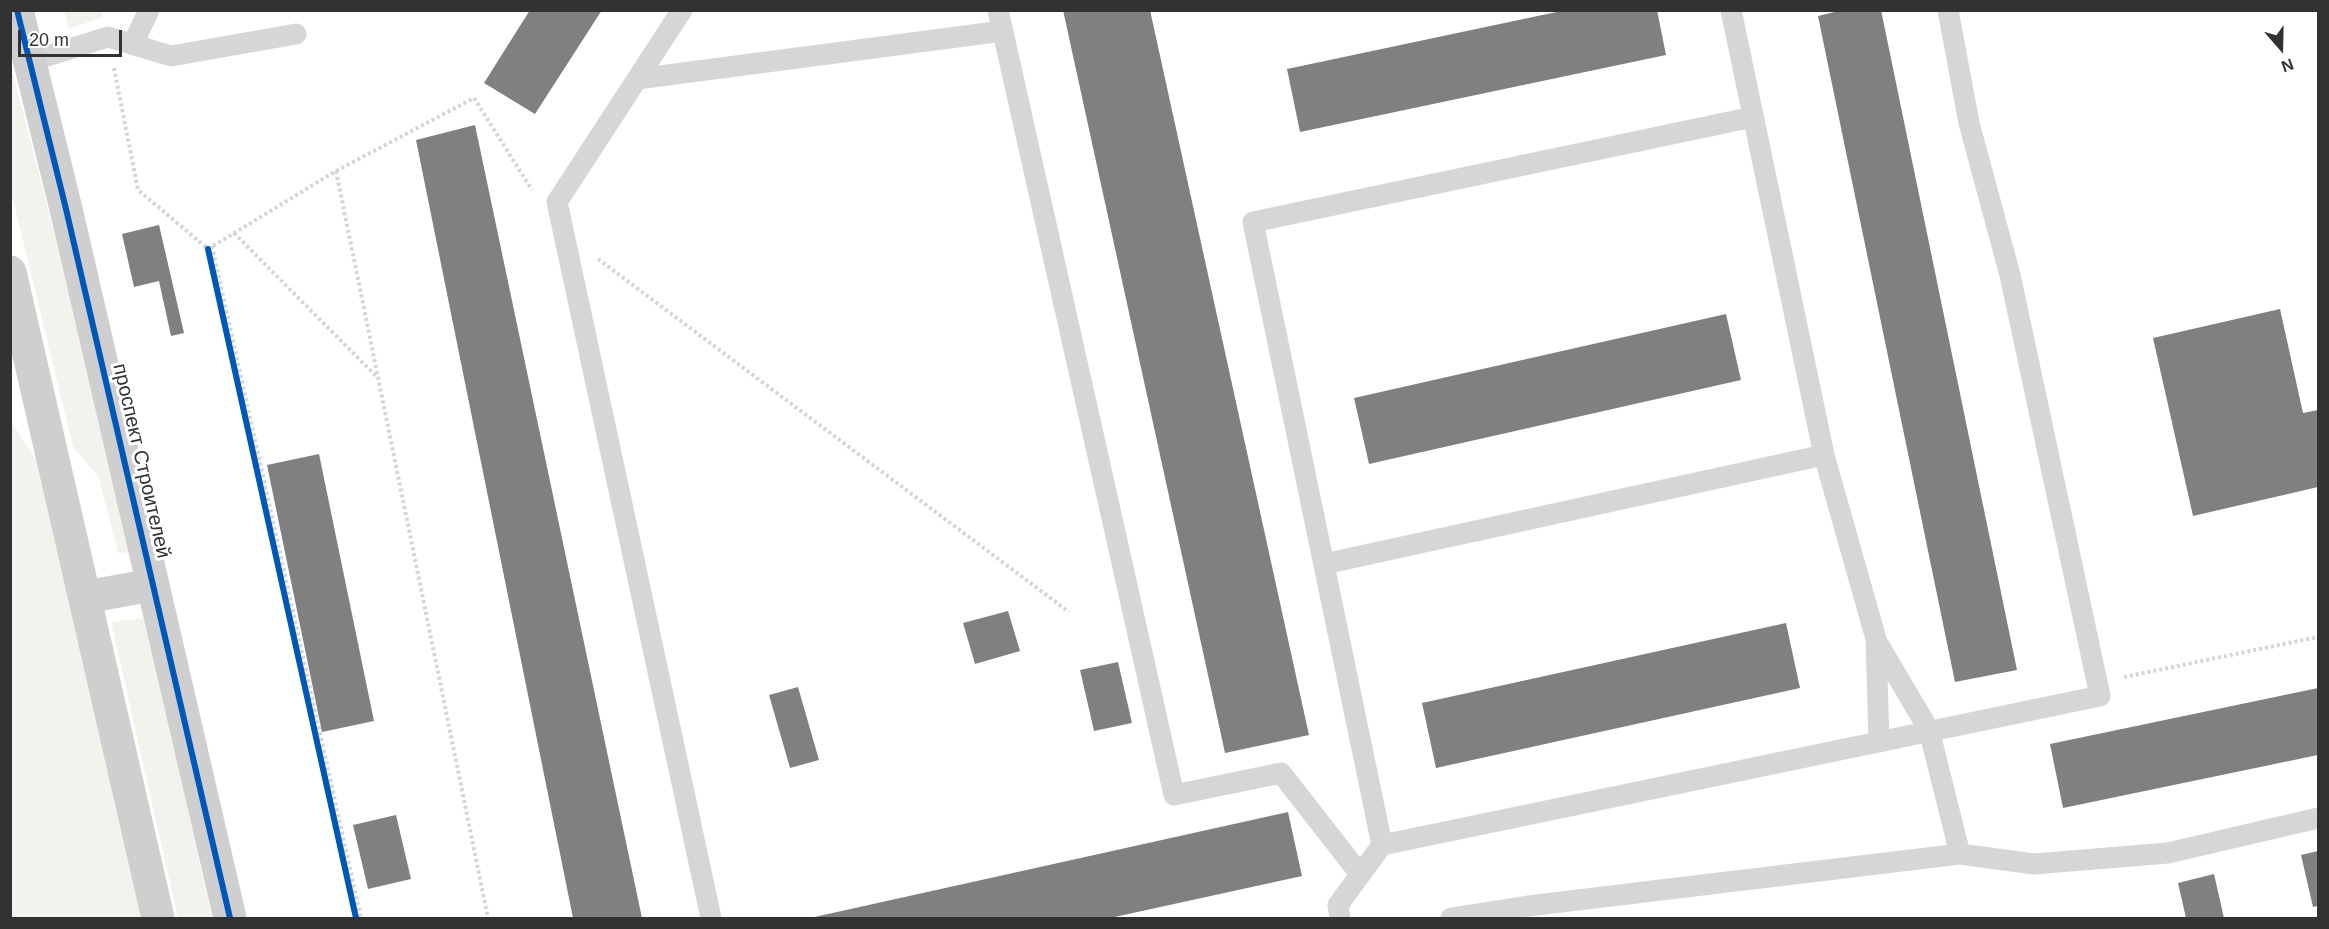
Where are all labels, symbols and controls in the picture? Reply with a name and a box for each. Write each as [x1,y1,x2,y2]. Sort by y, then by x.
scale bar [21,18,124,56]
north arrow [2251,18,2311,78]
text: 20 m [29,30,69,50]
text: N [2279,55,2296,75]
street label: проспект Строителей [107,361,175,561]

